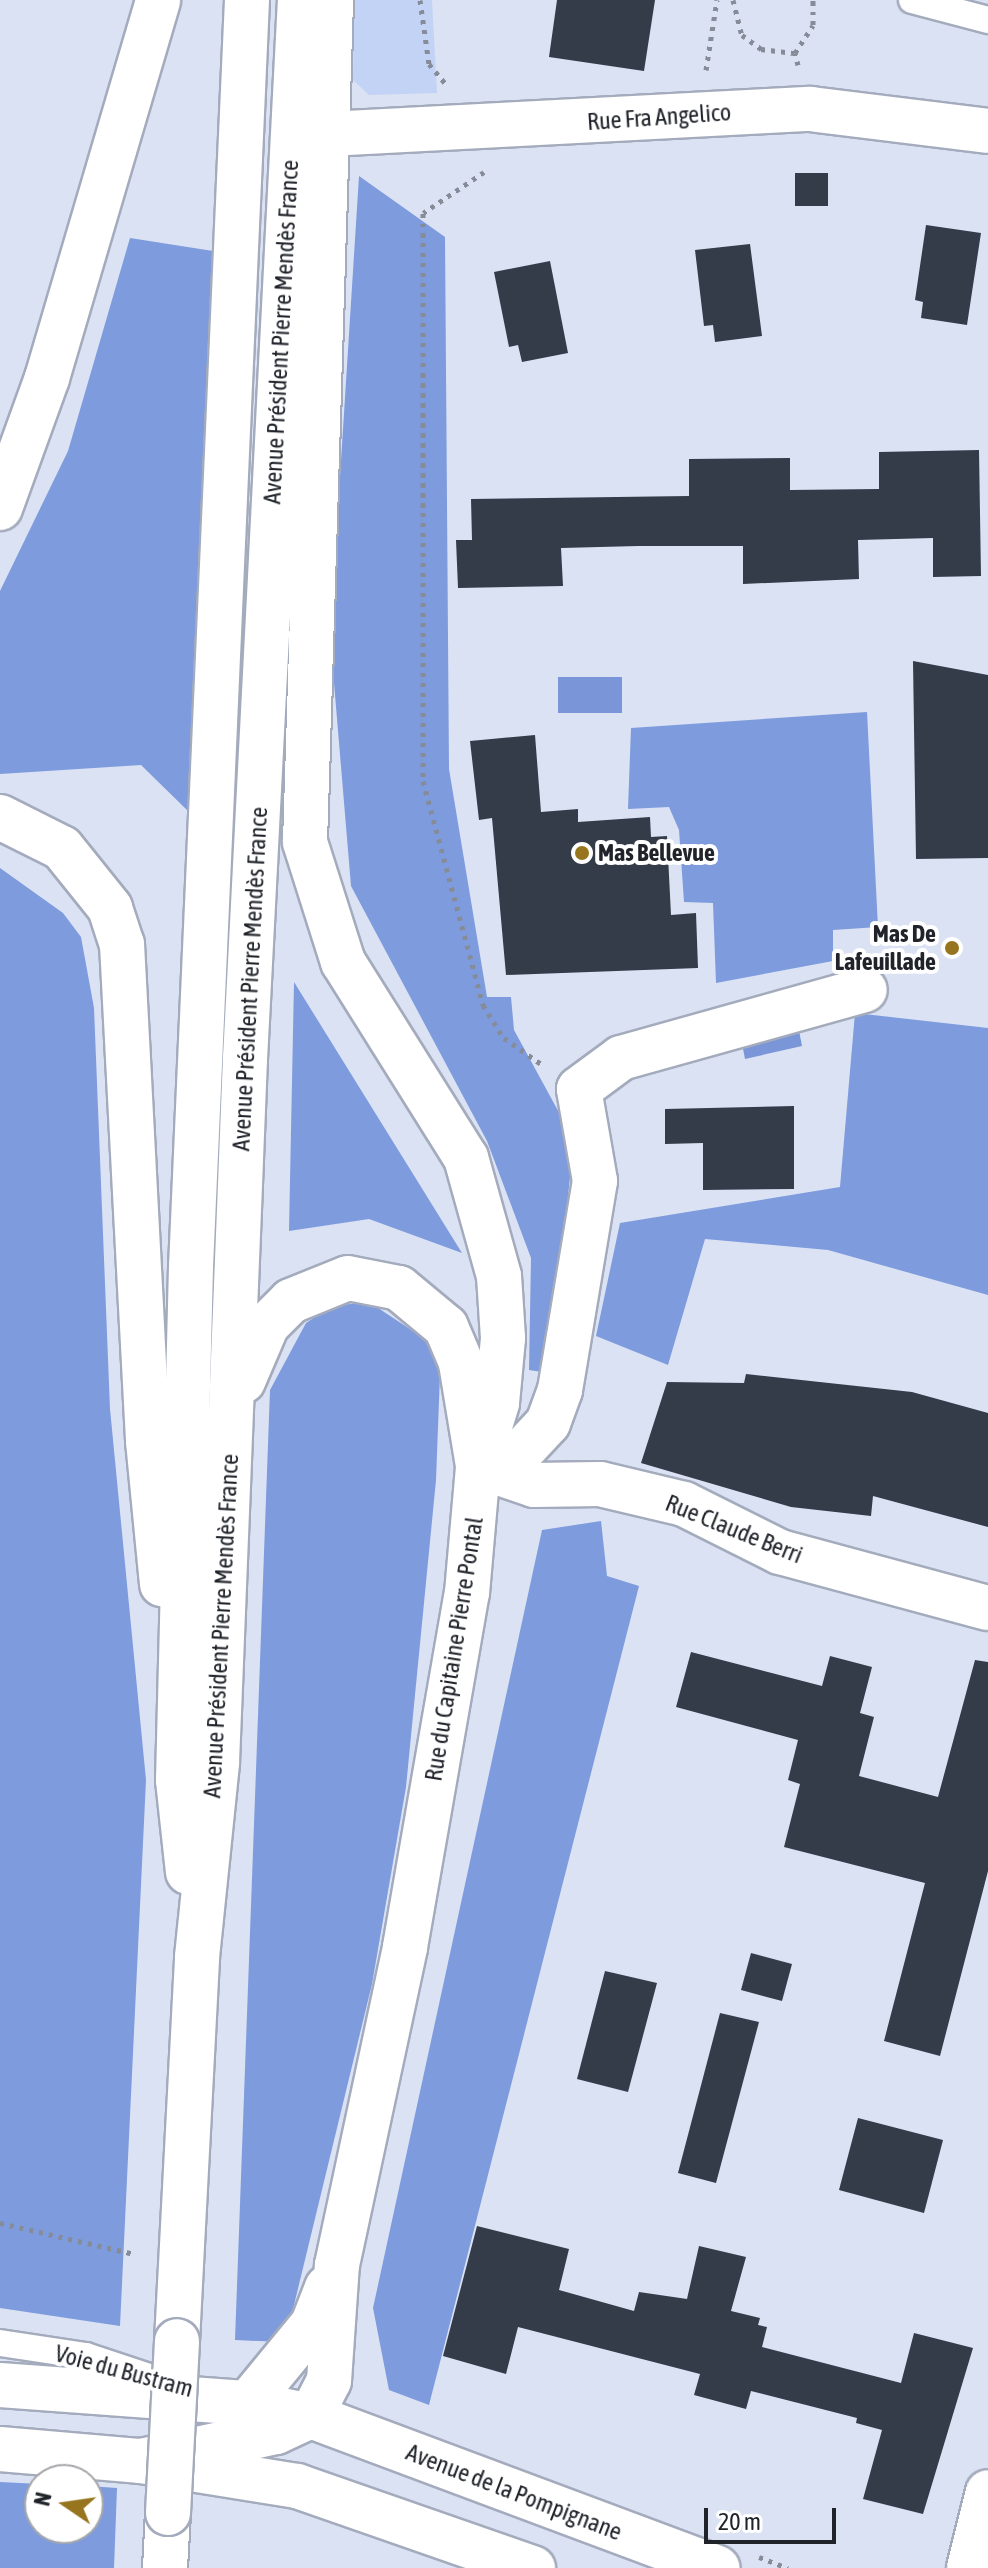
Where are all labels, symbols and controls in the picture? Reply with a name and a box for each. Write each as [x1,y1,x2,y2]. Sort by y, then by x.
street label: Rue Fra Angelico [586,98,732,136]
street label: Avenue Président Pierre Mendès France [258,159,304,505]
street label: Avenue Président Pierre Mendès France [227,806,273,1152]
place label: Mas Bellevue [598,839,715,867]
marker: Mas Bellevue [573,844,591,862]
place label: Mas De Lafeuillade [835,920,936,976]
marker: Mas De Lafeuillade [943,939,961,957]
street label: Avenue Président Pierre Mendès France [198,1453,244,1799]
street label: Rue Claude Berri [661,1488,807,1570]
street label: Rue du Capitaine Pierre Pontal [419,1515,489,1783]
street label: Voie du Bustram [52,2339,196,2403]
street label: Avenue de la Pompignane [402,2438,626,2546]
north arrow [24,2464,104,2544]
text: N [28,2490,57,2508]
scale bar [708,2492,840,2542]
text: 20 m [718,2508,761,2535]

